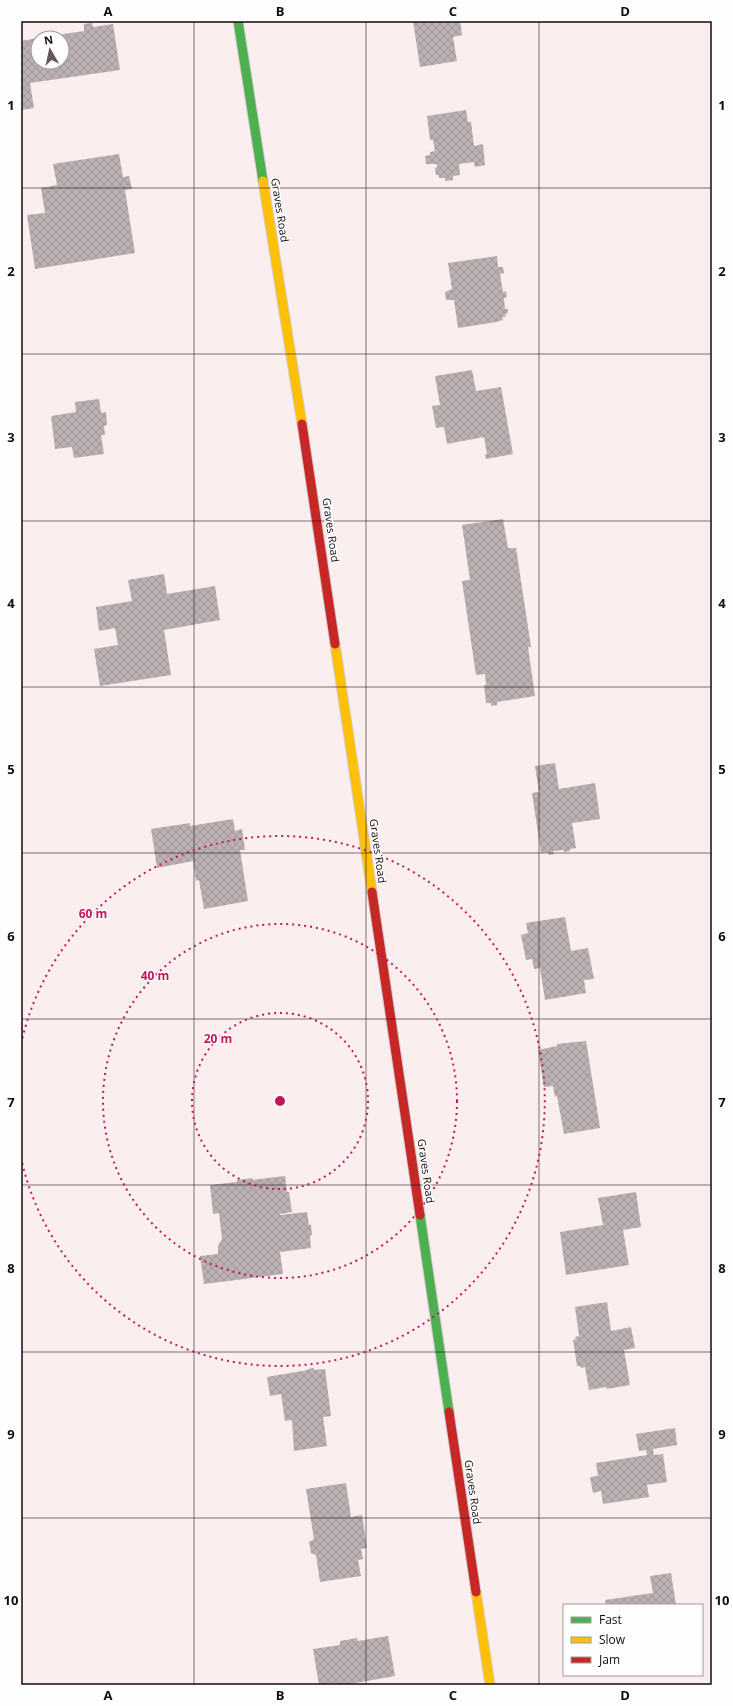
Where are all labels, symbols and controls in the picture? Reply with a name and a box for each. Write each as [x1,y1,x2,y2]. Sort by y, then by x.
text: A [104,2,113,20]
text: B [276,2,285,20]
text: C [449,2,457,20]
text: D [620,2,630,20]
north arrow [30,30,70,70]
text: N [43,32,54,48]
text: 1 [7,96,15,114]
text: 1 [718,96,726,114]
street label: Graves Road [268,177,293,243]
text: 2 [7,262,15,280]
text: 2 [718,262,726,280]
text: 3 [7,428,15,446]
text: 3 [718,428,726,446]
street label: Graves Road [320,497,343,563]
text: 4 [7,594,15,612]
text: 4 [718,594,726,612]
text: 5 [7,760,15,778]
text: 5 [718,760,726,778]
street label: Graves Road [367,818,390,884]
text: 60 m [79,905,107,922]
text: 6 [7,927,15,945]
text: 6 [718,927,726,945]
text: 40 m [141,967,169,984]
text: 20 m [204,1030,232,1047]
text: 7 [7,1093,15,1111]
text: 7 [718,1093,726,1111]
centre of rings [273,1094,287,1108]
street label: Graves Road [415,1138,438,1204]
text: 8 [7,1259,15,1277]
text: 8 [718,1259,726,1277]
text: 9 [7,1425,15,1443]
text: 9 [718,1425,726,1443]
street label: Graves Road [462,1459,485,1525]
text: 10 [4,1591,18,1609]
text: 10 [715,1591,729,1609]
legend [563,1604,703,1676]
text: Fast [599,1611,622,1628]
text: Slow [599,1631,626,1648]
text: Jam [598,1651,620,1668]
text: A [104,1686,113,1704]
text: B [276,1686,285,1704]
text: C [449,1686,457,1704]
text: D [620,1686,630,1704]

